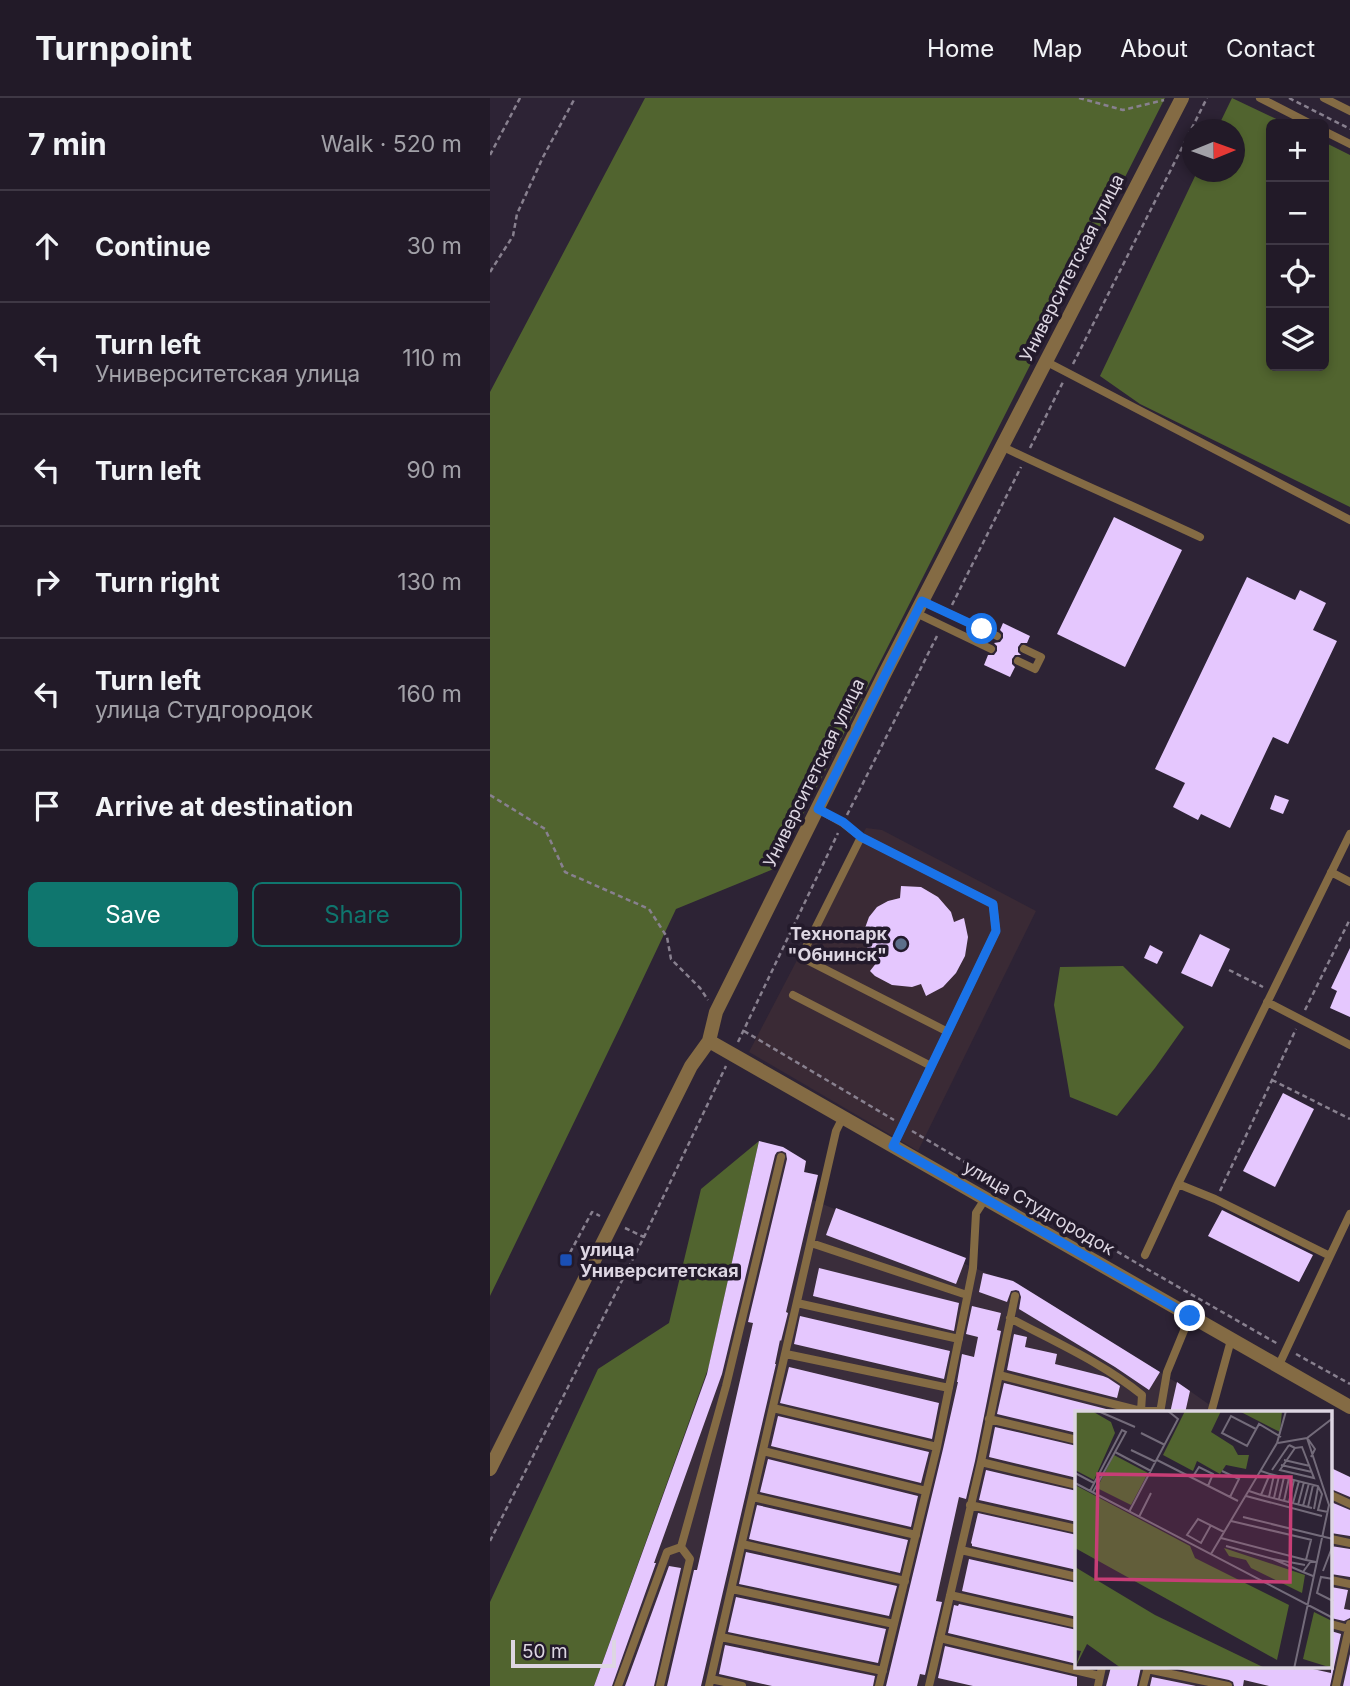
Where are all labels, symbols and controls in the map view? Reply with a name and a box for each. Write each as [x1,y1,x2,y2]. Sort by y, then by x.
text: Turnpoint [35,28,192,68]
text: Home [927,34,994,63]
text: Map [1032,34,1082,63]
text: About [1120,34,1188,63]
text: Contact [1226,34,1315,63]
north arrow [1182,119,1245,182]
map controls [1266,119,1329,371]
button: + [1266,119,1329,182]
text: 7 min [28,126,107,162]
text: Walk · 520 m [321,130,462,158]
street label: Университетская улица [1015,171,1128,365]
button: − [1266,182,1329,245]
icon: ahead [28,227,66,265]
text: Continue [95,231,211,262]
text: 30 m [407,232,462,260]
button: locate [1266,245,1329,308]
button: layers [1266,308,1329,371]
text: Turn left [95,329,201,360]
icon: left [28,339,66,377]
text: 110 m [402,344,462,372]
text: Университетская улица [95,360,360,388]
icon: left [28,451,66,489]
text: Turn left [95,455,201,486]
text: 90 m [407,456,462,484]
icon: right [28,563,66,601]
text: Turn right [95,567,220,598]
text: 130 m [397,568,462,596]
route start [966,613,997,644]
text: Turn left [95,665,201,696]
icon: left [28,675,66,713]
street label: Университетская улица [759,675,868,871]
text: 160 m [397,680,462,708]
text: улица Студгородок [95,696,313,724]
icon: arrive [28,787,66,825]
text: Arrive at destination [95,791,354,822]
button: Save [28,882,238,947]
button: Share [252,882,462,947]
place label: Технопарк "Обнинск" [788,923,887,965]
marker: Технопарк "Обнинск" [893,936,909,952]
street label: улица Студгородок [960,1156,1119,1259]
place label: улица Университетская [580,1239,739,1281]
marker: улица Университетская [558,1252,574,1268]
route end [1174,1300,1205,1331]
inset map [1075,1411,1332,1668]
scale bar [511,1637,616,1669]
text: 50 m [522,1640,568,1663]

